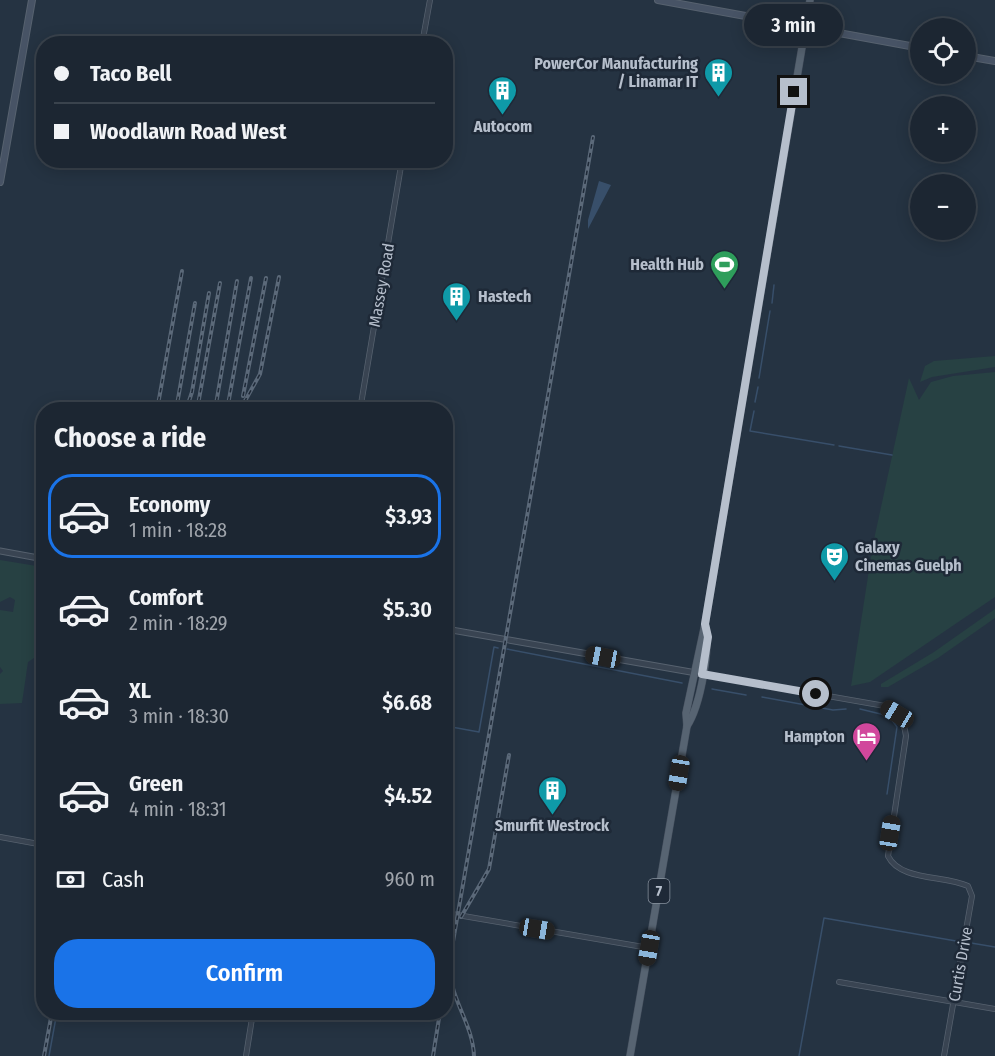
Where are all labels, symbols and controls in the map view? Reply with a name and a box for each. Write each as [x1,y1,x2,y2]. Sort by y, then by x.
callout: 3 min [744,5,844,47]
text: 3 min [771,13,816,37]
map controls [910,18,976,240]
button: locate [910,18,976,84]
place label: PowerCor Manufacturing / Linamar IT [534,54,698,91]
building icon: PowerCor Manufacturing / Linamar IT [703,56,735,98]
text: Taco Bell [90,60,172,87]
building icon: Autocom [487,74,519,116]
route end [780,78,807,105]
button: + [910,96,976,162]
place label: Autocom [473,117,532,136]
text: Woodlawn Road West [90,118,287,145]
button: − [910,174,976,240]
street label: Massey Road [365,242,398,328]
sports icon: Health Hub [709,248,741,290]
place label: Health Hub [630,255,704,274]
building icon: Hastech [441,280,473,322]
place label: Hastech [478,287,531,306]
text: Choose a ride [54,422,206,454]
icon: car [57,489,111,543]
text: Economy [129,491,210,518]
text: $3.93 [385,503,432,530]
text: 1 min · 18:28 [129,518,227,542]
place label: Galaxy Cinemas Guelph [855,538,962,575]
theatre icon: Galaxy Cinemas Guelph [818,540,850,582]
icon: car [57,582,111,636]
text: Comfort [129,584,203,611]
text: $5.30 [383,596,432,623]
text: 2 min · 18:29 [129,611,228,635]
car [584,645,622,669]
icon: car [57,675,111,729]
text: XL [129,677,151,704]
route start [802,680,829,707]
text: $6.68 [382,689,432,716]
car [877,697,917,731]
text: 3 min · 18:30 [129,704,229,728]
hotel icon: Hampton [850,720,882,762]
place label: Hampton [784,727,845,746]
car [667,754,691,792]
icon: car [57,768,111,822]
text: Green [129,770,183,797]
building icon: Smurfit Westrock [536,774,568,816]
text: $4.52 [384,782,432,809]
text: 4 min · 18:31 [129,797,227,821]
car [878,814,902,852]
place label: Smurfit Westrock [495,816,610,835]
icon: cash [54,863,87,896]
text: Cash [102,866,145,893]
text: 960 m [385,867,435,891]
road number: 7 [648,879,670,903]
car [518,917,556,941]
street label: Curtis Drive [945,925,976,1003]
car [637,929,661,967]
button: Confirm [54,939,435,1008]

